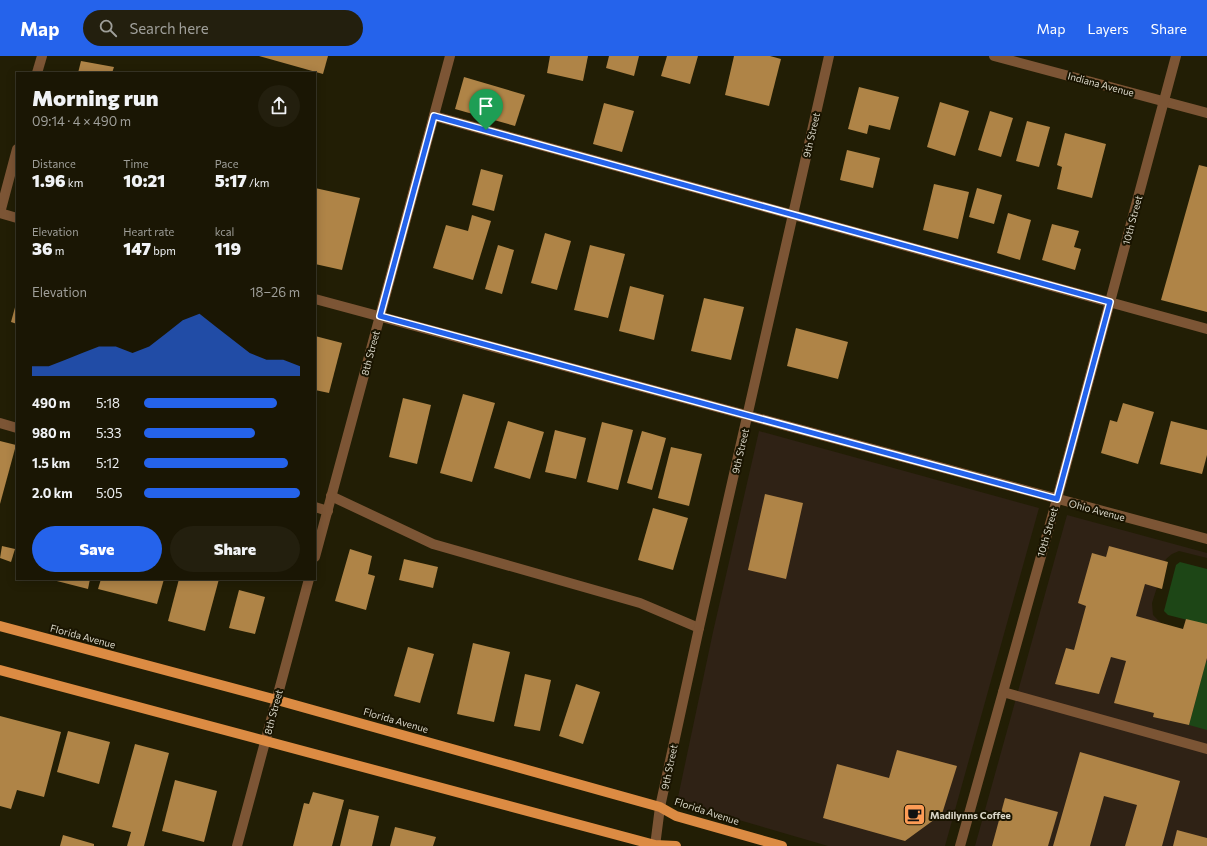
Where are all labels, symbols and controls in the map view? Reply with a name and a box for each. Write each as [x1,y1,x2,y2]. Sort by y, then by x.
search box [83,10,363,46]
text: Map [20,17,59,40]
icon: search [97,17,119,39]
text: Search here [129,19,209,37]
text: Map [1037,20,1065,37]
text: Layers [1087,20,1129,37]
text: Share [1151,20,1187,37]
street label: Indiana Avenue [1066,69,1136,99]
text: Morning run [32,84,159,111]
button: share [258,85,300,127]
pin [469,89,503,130]
icon: arrive [475,95,497,117]
street label: 9th Street [800,111,822,159]
text: 09:14 · 4 × 490 m [32,113,131,129]
text: Distance [32,157,76,170]
text: Time [123,157,149,170]
text: Pace [215,157,239,170]
text: 1.96 [32,170,66,191]
text: 10:21 [123,170,165,191]
text: 5:17 [215,170,247,191]
text: km [66,176,83,189]
text: /km [247,176,269,189]
street label: 10th Street [1120,194,1144,246]
text: Elevation [32,225,78,238]
text: Heart rate [123,225,174,238]
text: kcal [215,225,234,238]
text: 36 [32,238,53,259]
text: 147 [123,238,151,259]
text: 119 [215,238,241,259]
text: m [53,244,64,257]
text: bpm [151,244,176,257]
text: Elevation [32,284,87,300]
text: 18–26 m [250,284,300,300]
street label: 8th Street [358,329,382,377]
text: 490 m [32,395,70,411]
text: 5:18 [96,395,120,411]
text: 980 m [32,425,71,441]
text: 5:33 [96,425,121,441]
street label: 9th Street [729,427,751,475]
text: 1.5 km [32,455,70,471]
text: 5:12 [96,455,119,471]
text: 2.0 km [32,485,73,501]
text: 5:05 [96,485,123,501]
street label: Ohio Avenue [1068,497,1126,523]
street label: 10th Street [1034,506,1060,558]
button: Save [32,526,162,572]
button: Share [170,526,300,572]
street label: Florida Avenue [49,622,117,650]
street label: 8th Street [261,688,285,736]
street label: Florida Avenue [362,705,430,735]
street label: 9th Street [658,743,680,791]
street label: Florida Avenue [673,795,741,827]
cafe icon: Madilynns Coffee [902,802,928,828]
place label: Madilynns Coffee [930,809,1011,821]

